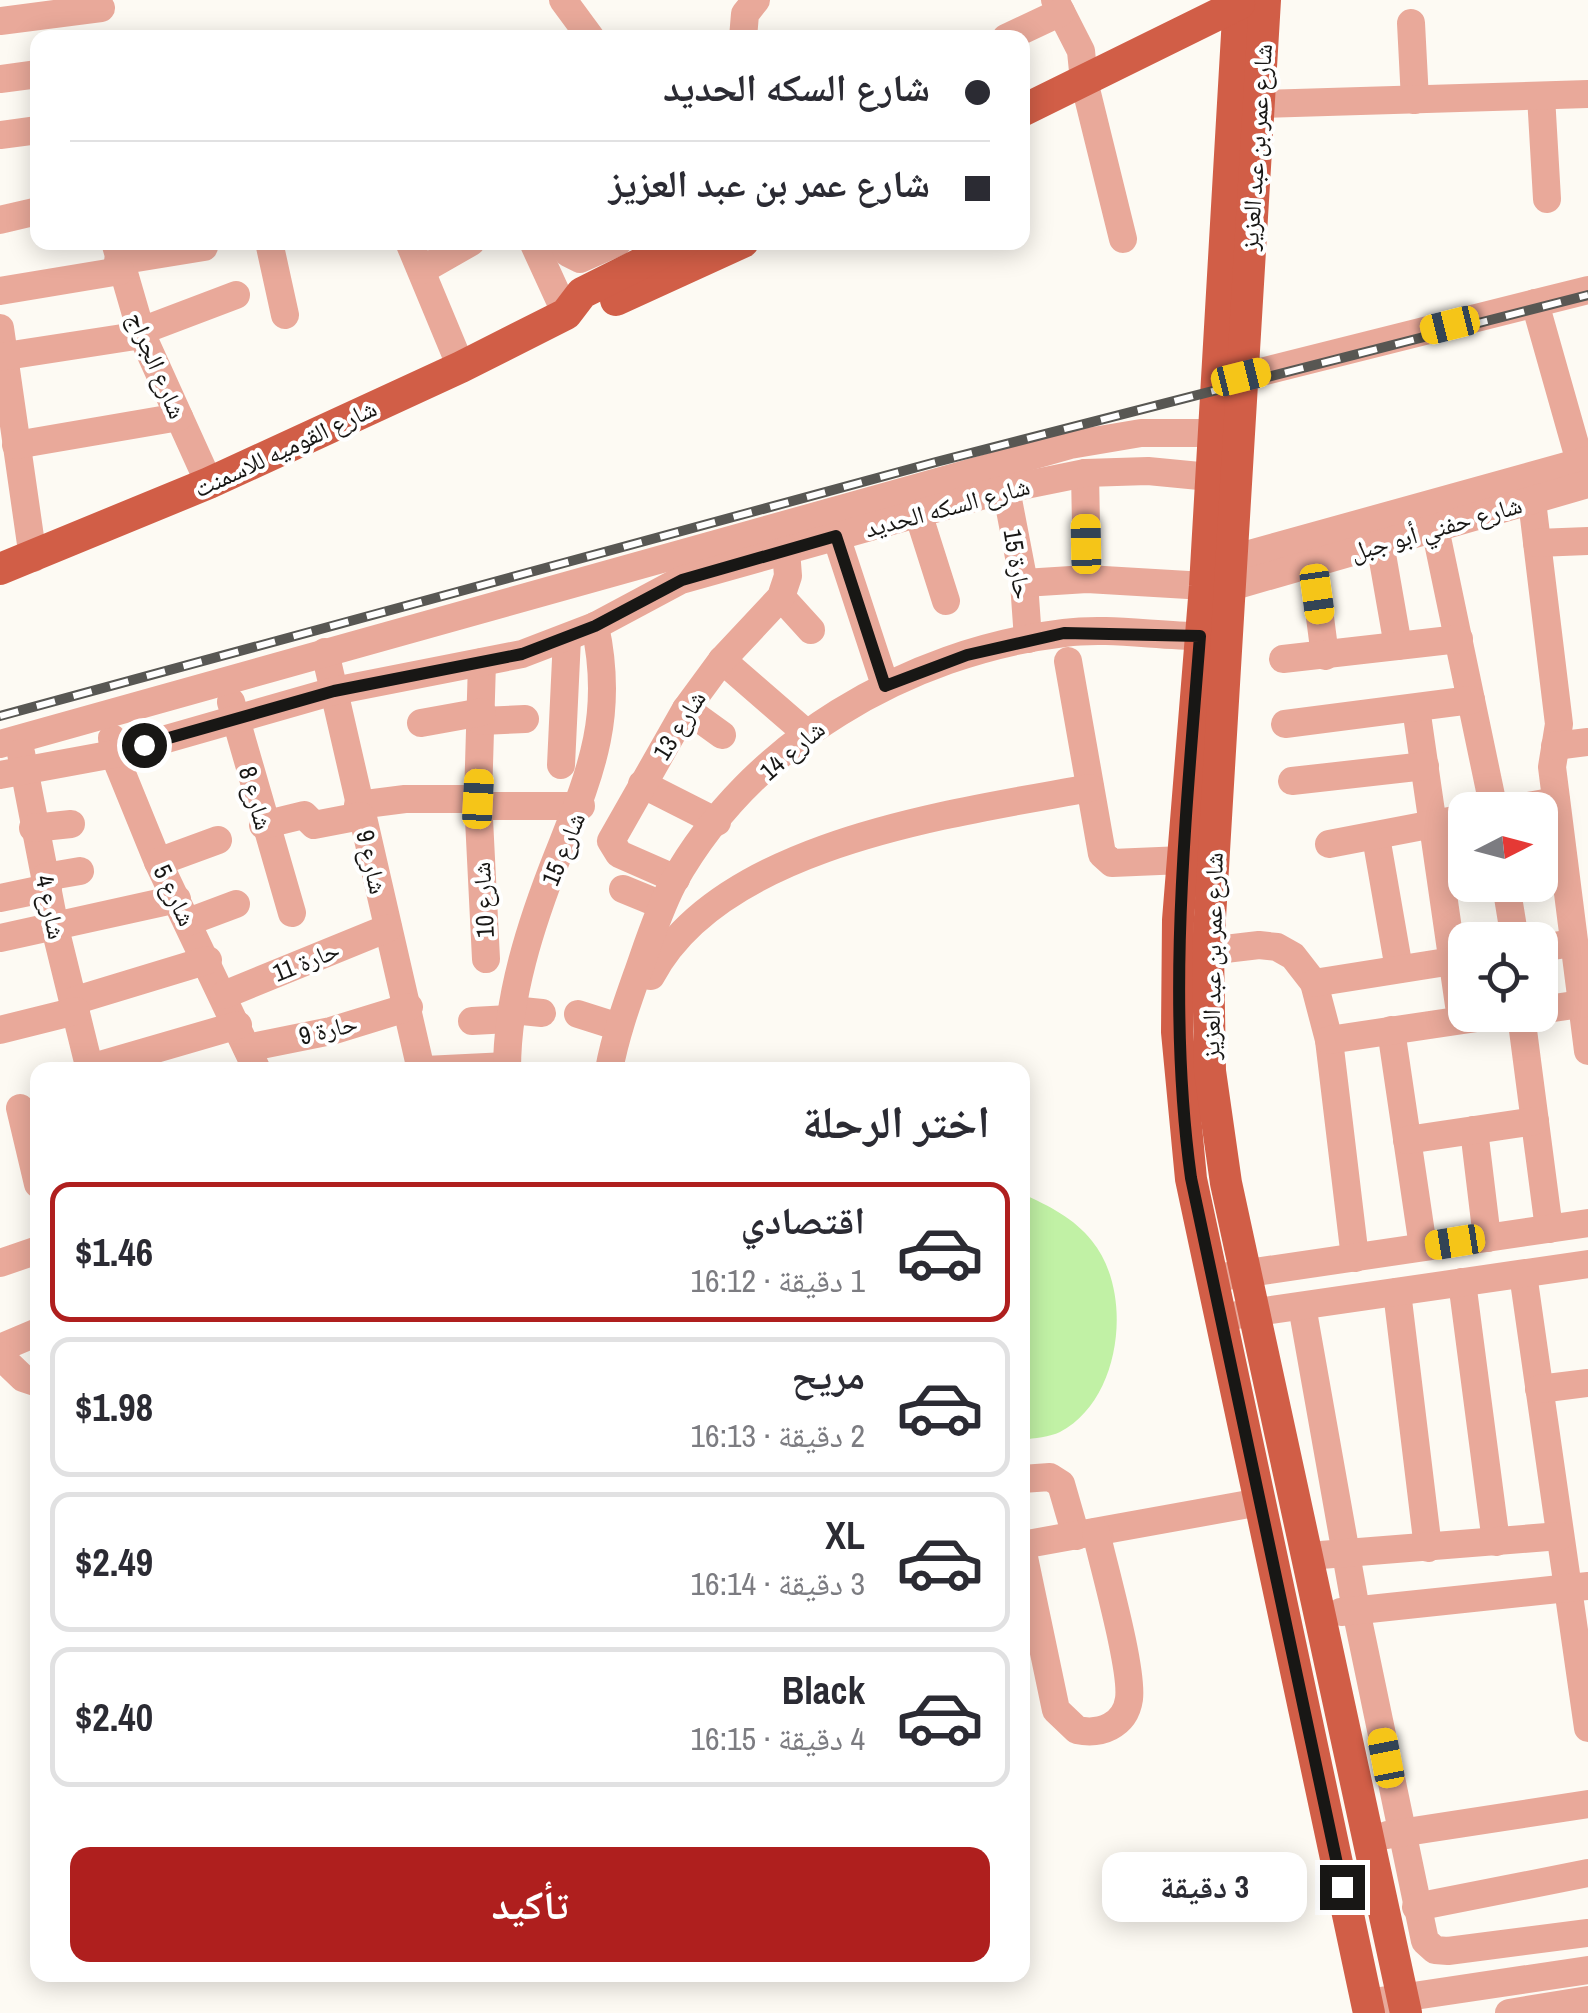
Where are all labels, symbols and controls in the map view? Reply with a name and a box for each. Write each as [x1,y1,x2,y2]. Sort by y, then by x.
street label: شارع عمر بن عبد العزيز [1232,43,1280,252]
text: شارع السكه الحديد [663,62,930,113]
text: شارع عمر بن عبد العزيز [609,158,930,209]
car [1417,303,1483,347]
street label: شارع الجراج [119,306,195,424]
car [1208,355,1274,399]
street label: شارع القوميه للاسمنت [188,391,382,505]
street label: شارع السكه الحديد [861,469,1033,545]
street label: شارع حفني أبو جبل [1346,487,1527,572]
car [1070,514,1102,574]
street label: حارة 15 [996,526,1040,602]
car [1298,562,1336,626]
street label: شارع 13 [644,684,714,766]
street label: شارع 14 [752,712,832,788]
route start [122,723,167,768]
street label: شارع 8 [231,762,281,834]
car [461,768,495,830]
north arrow [1448,792,1558,902]
map controls [1448,792,1558,1032]
street label: شارع 15 [533,807,593,891]
street label: شارع 9 [348,827,396,897]
street label: شارع عمر بن عبد العزيز [1193,852,1231,1061]
street label: شارع 5 [146,858,204,932]
street label: شارع 10 [464,861,502,939]
street label: شارع 4 [28,872,74,942]
button: locate [1448,922,1558,1032]
street label: حارة 11 [268,932,344,990]
street label: حارة 9 [295,1005,361,1053]
text: اختر الرحلة [802,1091,990,1152]
text: اقتصادي [741,1195,865,1246]
icon: car [895,1207,985,1297]
car [1423,1222,1487,1262]
text: $1.46 [75,1227,153,1278]
text: 1 دقيقة · 16:12 [690,1259,865,1302]
text: مريح [791,1350,865,1401]
icon: car [895,1362,985,1452]
text: $1.98 [75,1382,153,1433]
text: 2 دقيقة · 16:13 [690,1414,865,1457]
text: XL [825,1510,865,1561]
icon: car [895,1517,985,1607]
text: $2.49 [75,1537,153,1588]
text: 3 دقيقة · 16:14 [690,1562,865,1605]
text: Black [782,1665,865,1716]
icon: car [895,1672,985,1762]
text: $2.40 [75,1692,153,1743]
text: 4 دقيقة · 16:15 [690,1717,865,1760]
car [1366,1726,1406,1790]
button: تأكيد [70,1847,990,1962]
callout: 3 دقيقة [1102,1852,1307,1922]
text: 3 دقيقة [1160,1865,1249,1908]
route end [1320,1865,1365,1910]

